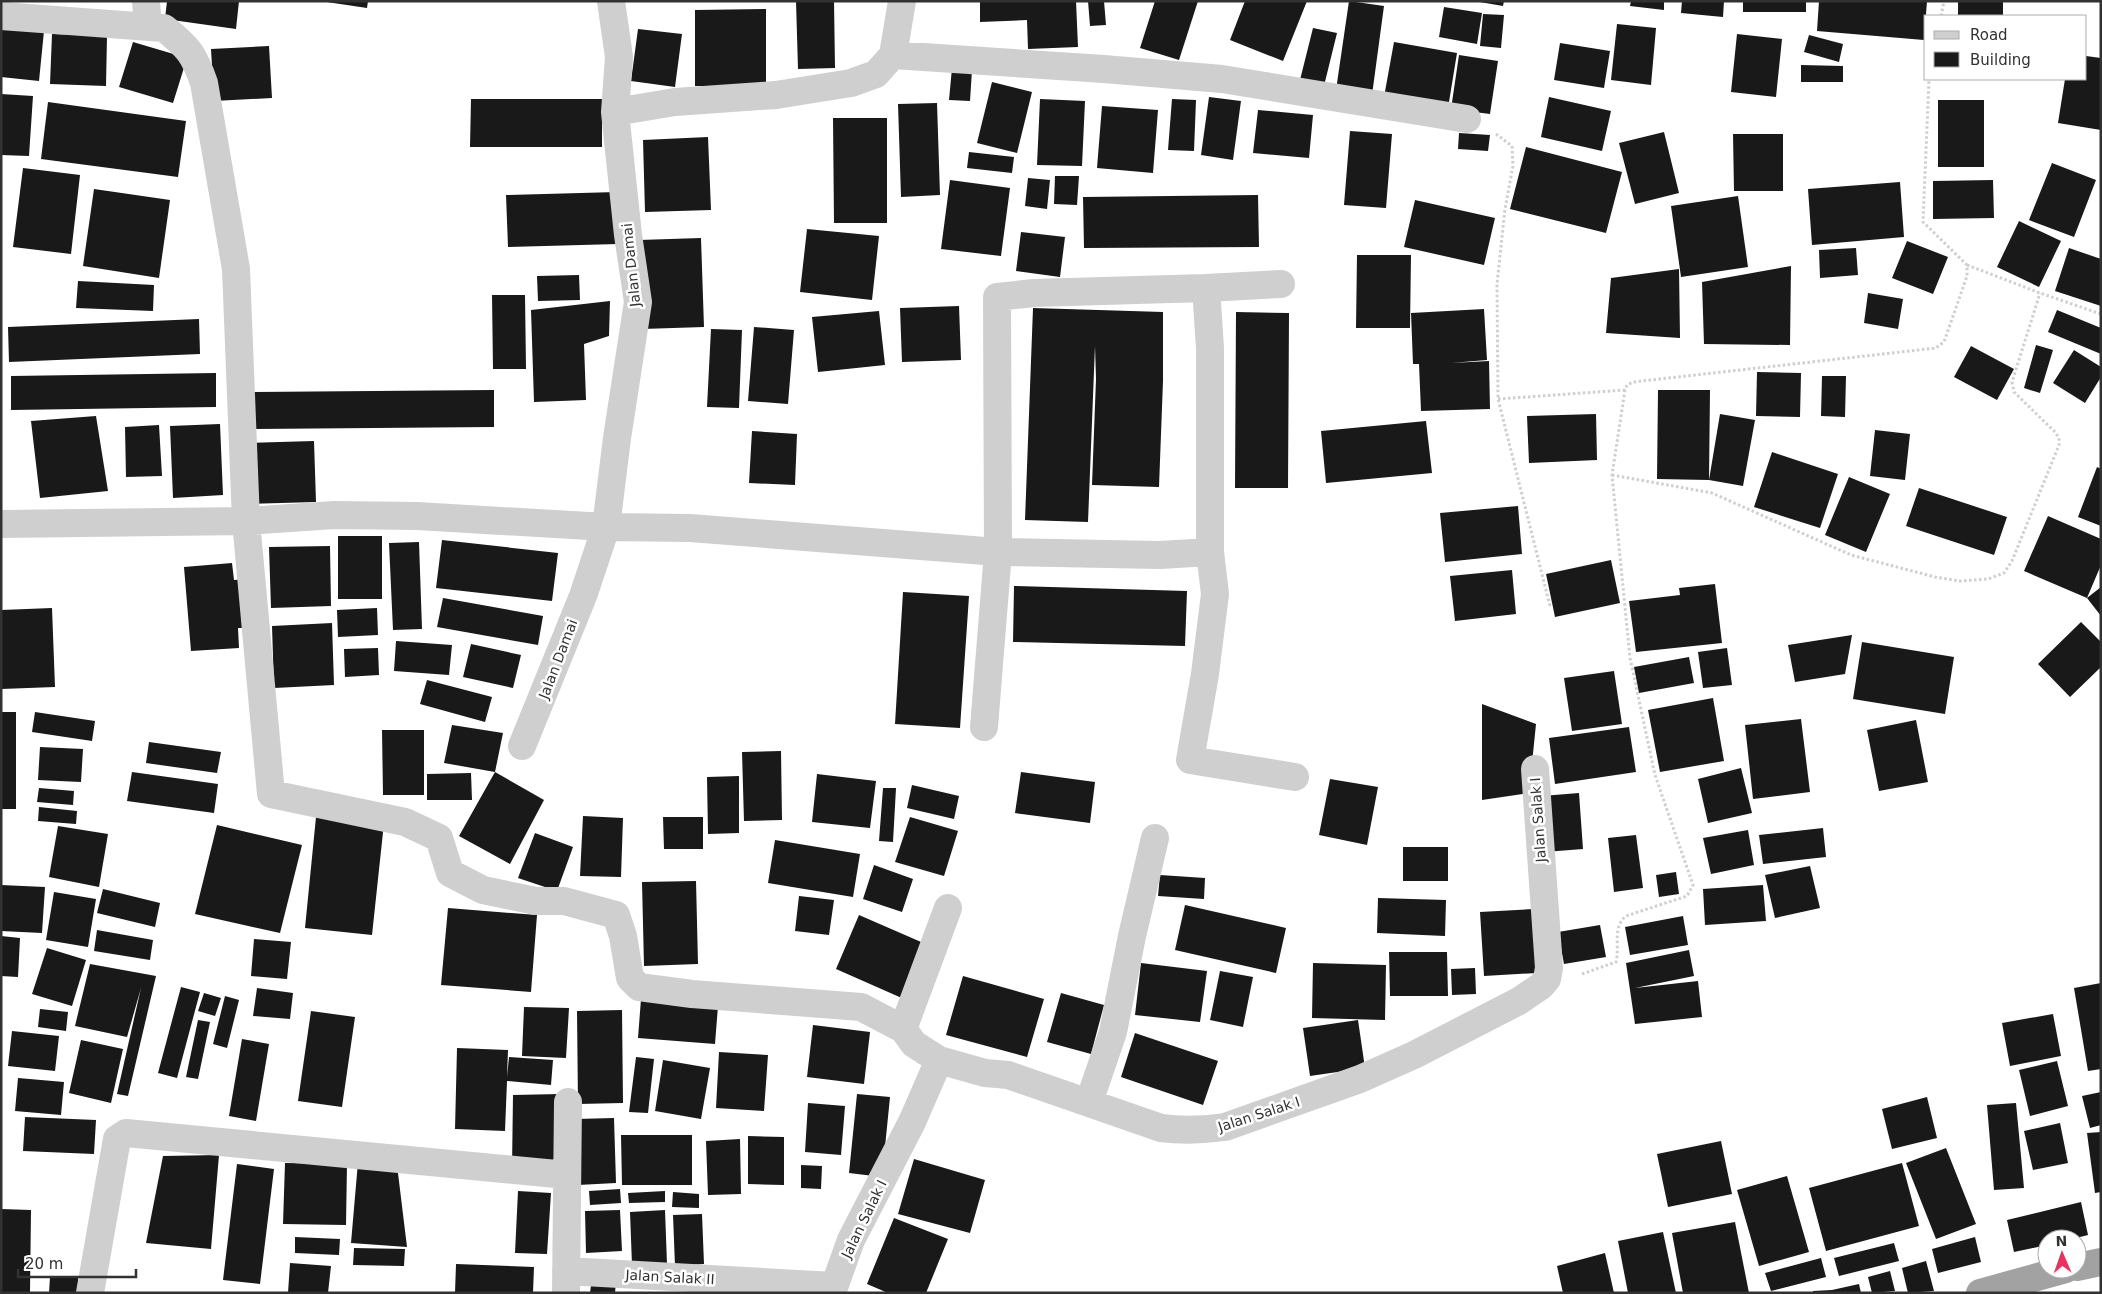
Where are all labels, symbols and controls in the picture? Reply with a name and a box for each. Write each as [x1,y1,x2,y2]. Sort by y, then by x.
legend [1924,15,2087,80]
text: Road [1970,26,2008,44]
text: Building [1970,51,2031,69]
street label: Jalan Damai [619,222,643,309]
street label: Jalan Damai [535,617,581,702]
street label: Jalan Salak I [1527,777,1549,864]
street label: Jalan Salak I [1215,1093,1302,1135]
street label: Jalan Salak I [838,1177,890,1262]
north arrow [2037,1229,2087,1279]
text: N [2055,1233,2068,1249]
scale bar [18,1246,135,1278]
text: 20 m [25,1255,63,1273]
street label: Jalan Salak II [624,1267,715,1287]

